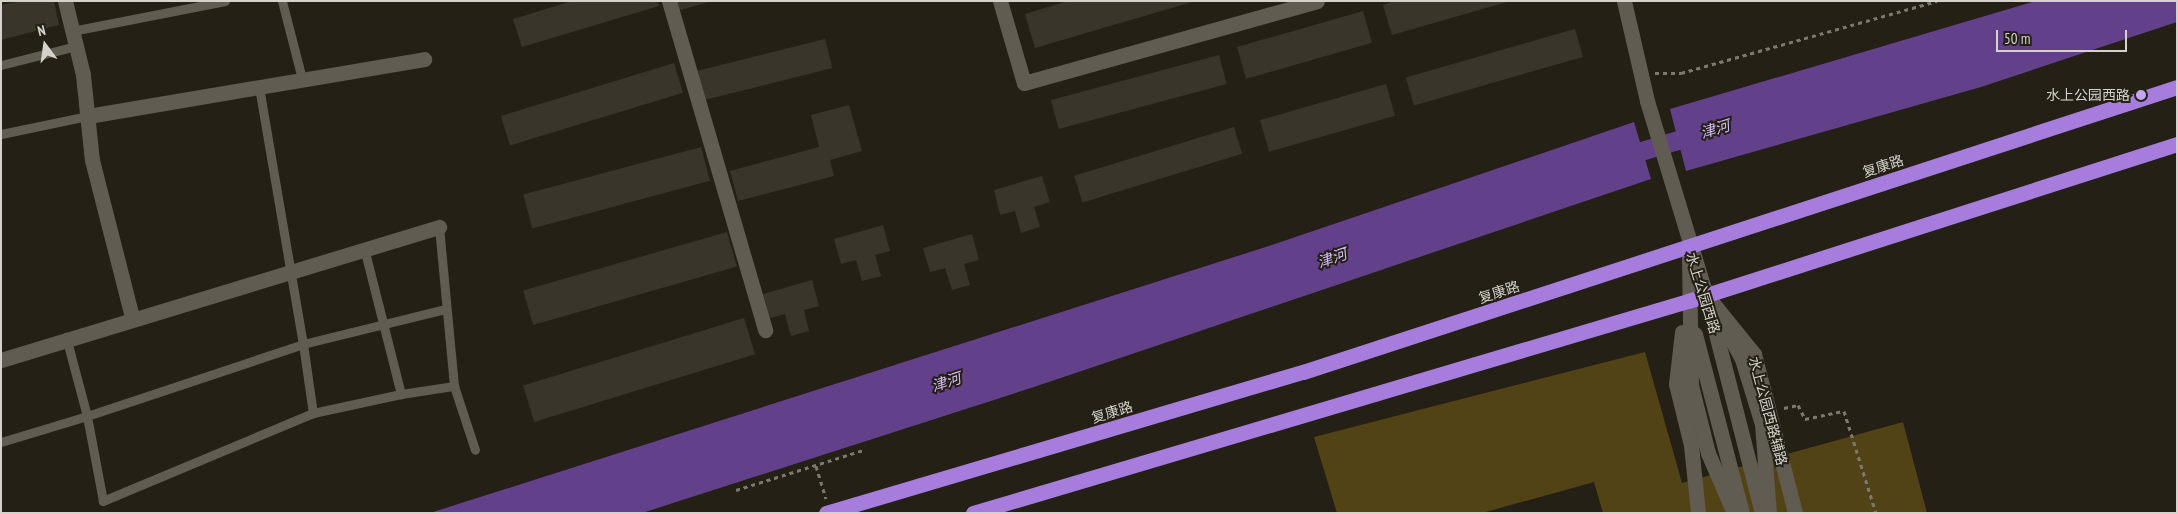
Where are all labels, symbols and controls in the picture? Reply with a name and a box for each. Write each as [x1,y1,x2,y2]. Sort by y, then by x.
north arrow [20,20,70,70]
scale bar [1998,20,2129,52]
text: N [36,21,47,40]
text: 50 m [2004,29,2030,48]
place label: 水上公园西路 [2046,87,2130,103]
marker: 水上公园西路 [2134,88,2148,102]
water label: 津河 [1698,116,1732,142]
street label: 复康路 [1860,152,1906,180]
water label: 津河 [1315,245,1349,271]
street label: 水上公园西路 [1683,250,1723,336]
street label: 复康路 [1476,278,1522,306]
street label: 水上公园西路辅路 [1745,355,1791,467]
water label: 津河 [929,369,963,395]
street label: 复康路 [1089,398,1135,426]

